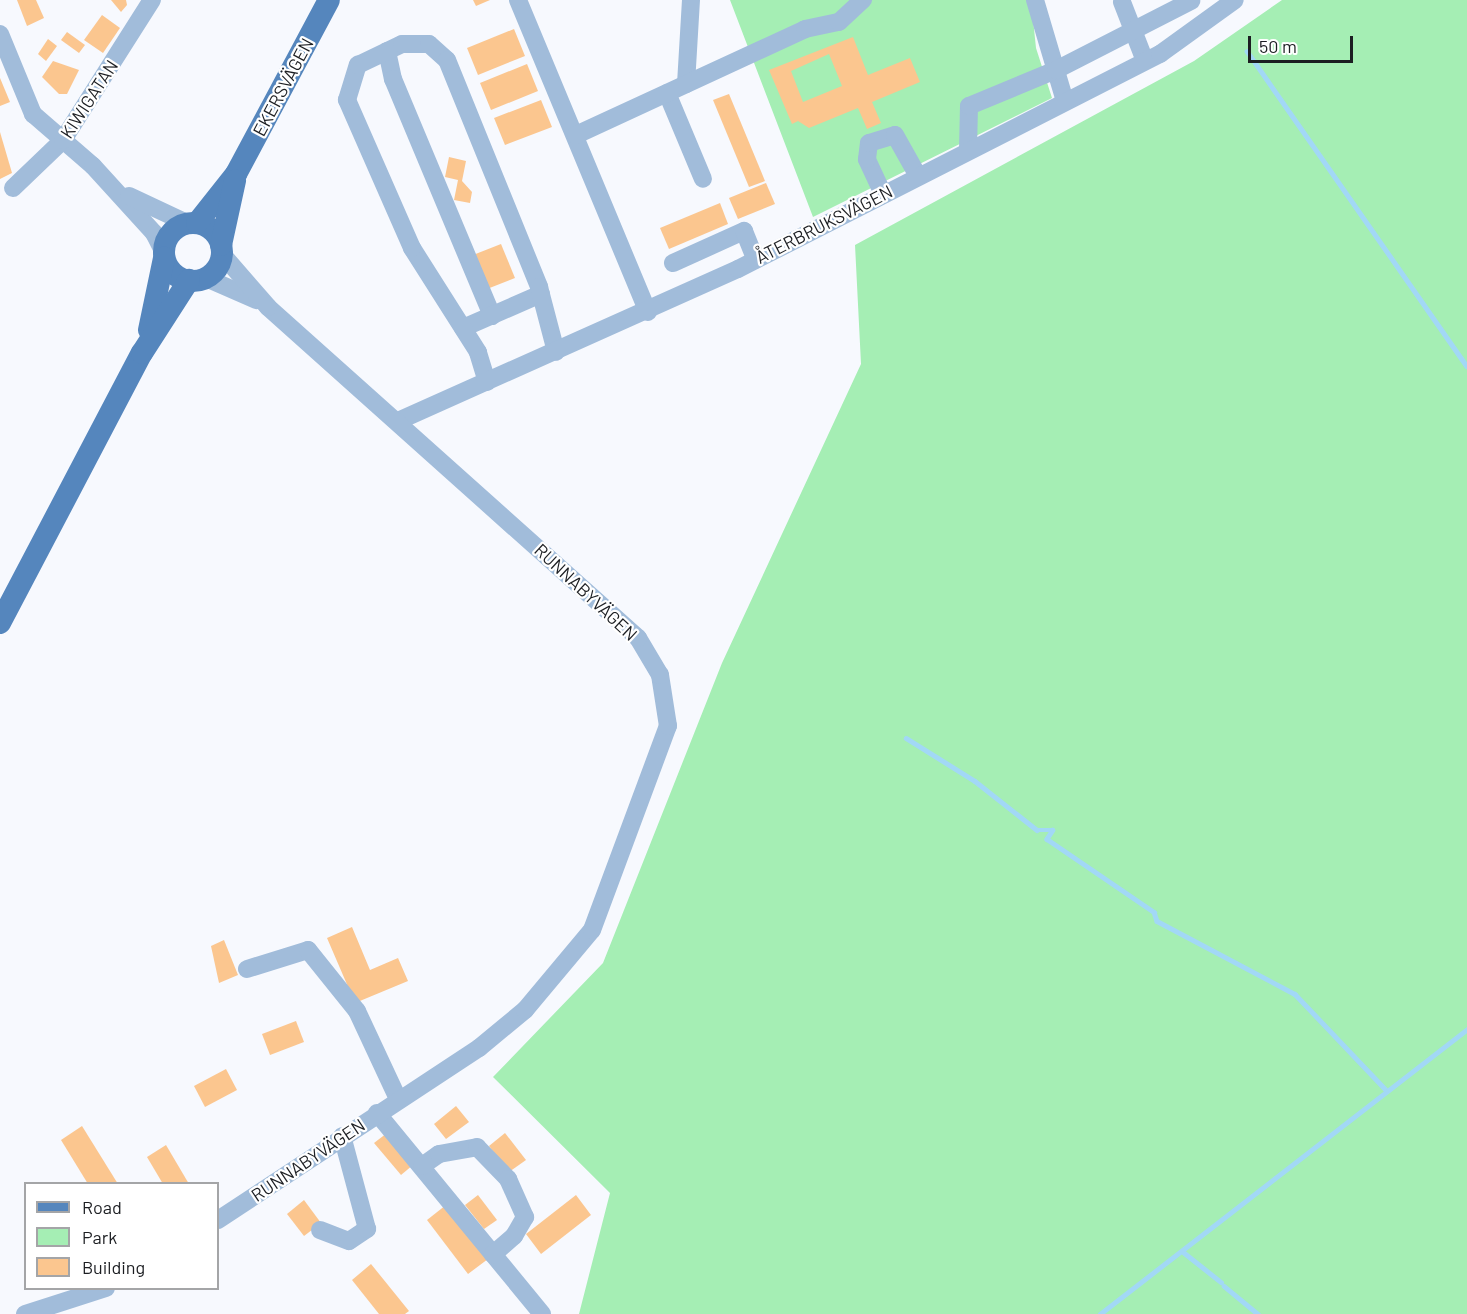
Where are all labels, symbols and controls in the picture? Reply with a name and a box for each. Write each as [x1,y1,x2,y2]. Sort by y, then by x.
scale bar [1251,24,1356,62]
street label: EKERSVÄGEN [248,34,318,140]
text: 50 m [1259,35,1297,57]
street label: KIWIGATAN [56,56,122,142]
street label: ÅTERBRUKSVÄGEN [752,180,896,268]
street label: RUNNABYVÄGEN [530,539,642,645]
street label: RUNNABYVÄGEN [247,1114,369,1206]
legend [24,1182,219,1290]
text: Road [82,1196,122,1218]
text: Park [82,1226,117,1248]
text: Building [82,1256,145,1278]

